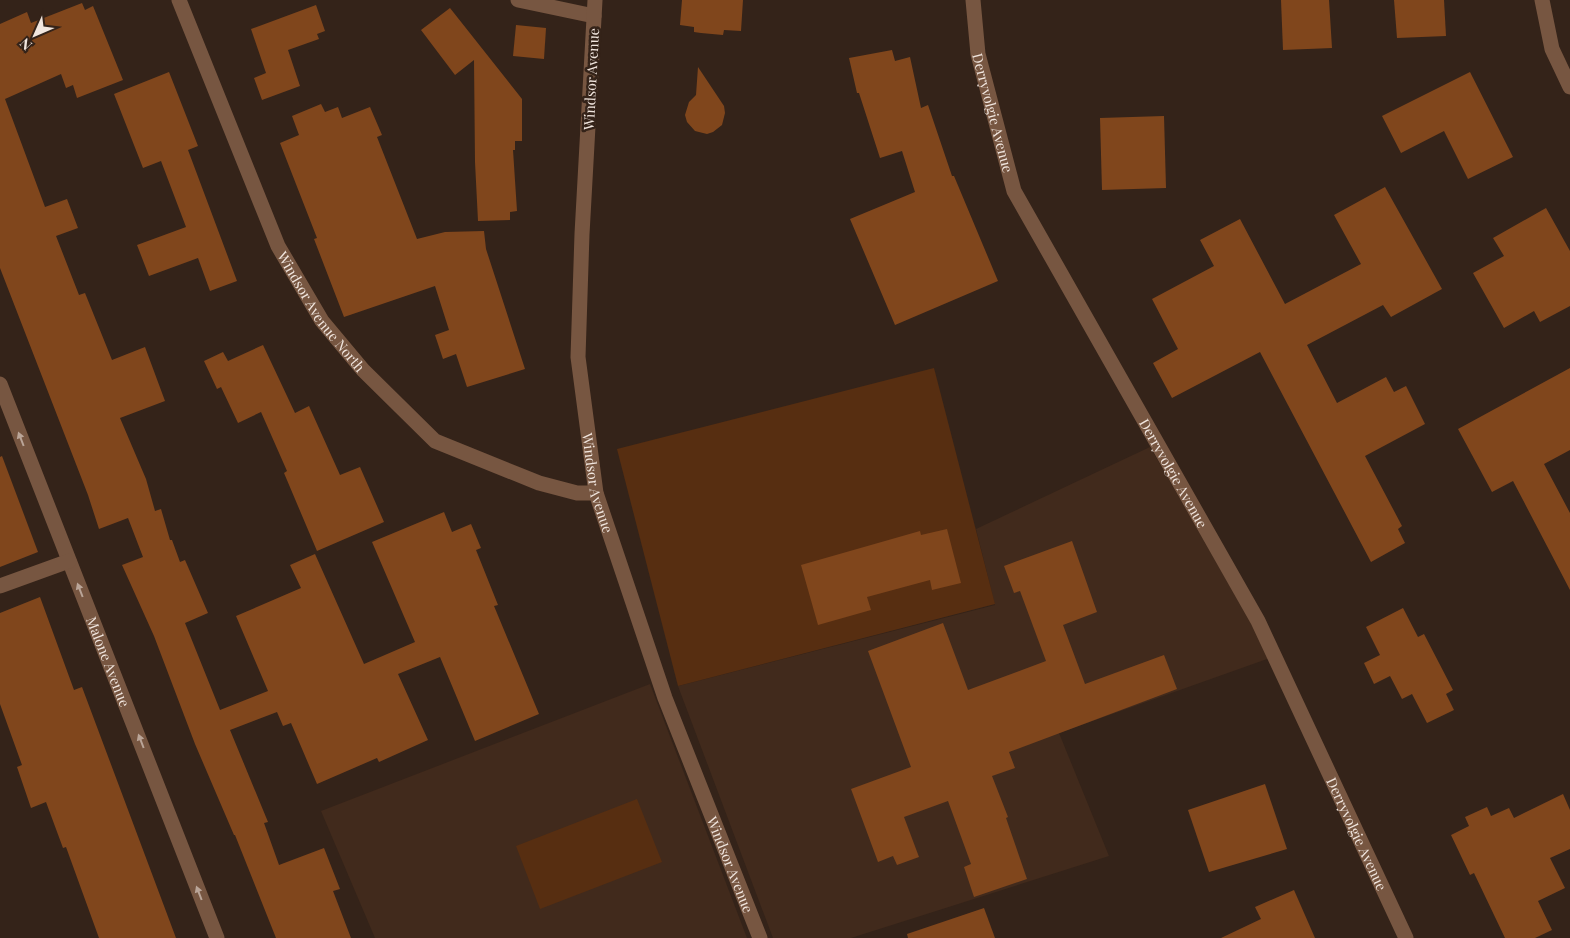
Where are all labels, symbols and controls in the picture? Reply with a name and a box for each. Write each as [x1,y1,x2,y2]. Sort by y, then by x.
north arrow [10,10,60,60]
street label: Windsor Avenue [579,28,603,131]
text: N [15,34,36,55]
street label: Derryvolgie Avenue [969,51,1018,175]
street label: Windsor Avenue North [273,247,370,376]
street label: Derryvolgie Avenue [1135,415,1213,531]
one-way arrow [17,431,25,446]
street label: Windsor Avenue [578,431,618,535]
one-way arrow [76,583,84,597]
street label: Malone Avenue [82,614,135,709]
one-way arrow [137,733,145,748]
street label: Derryvolgie Avenue [1323,774,1392,893]
street label: Windsor Avenue [703,813,759,915]
one-way arrow [195,885,203,900]

